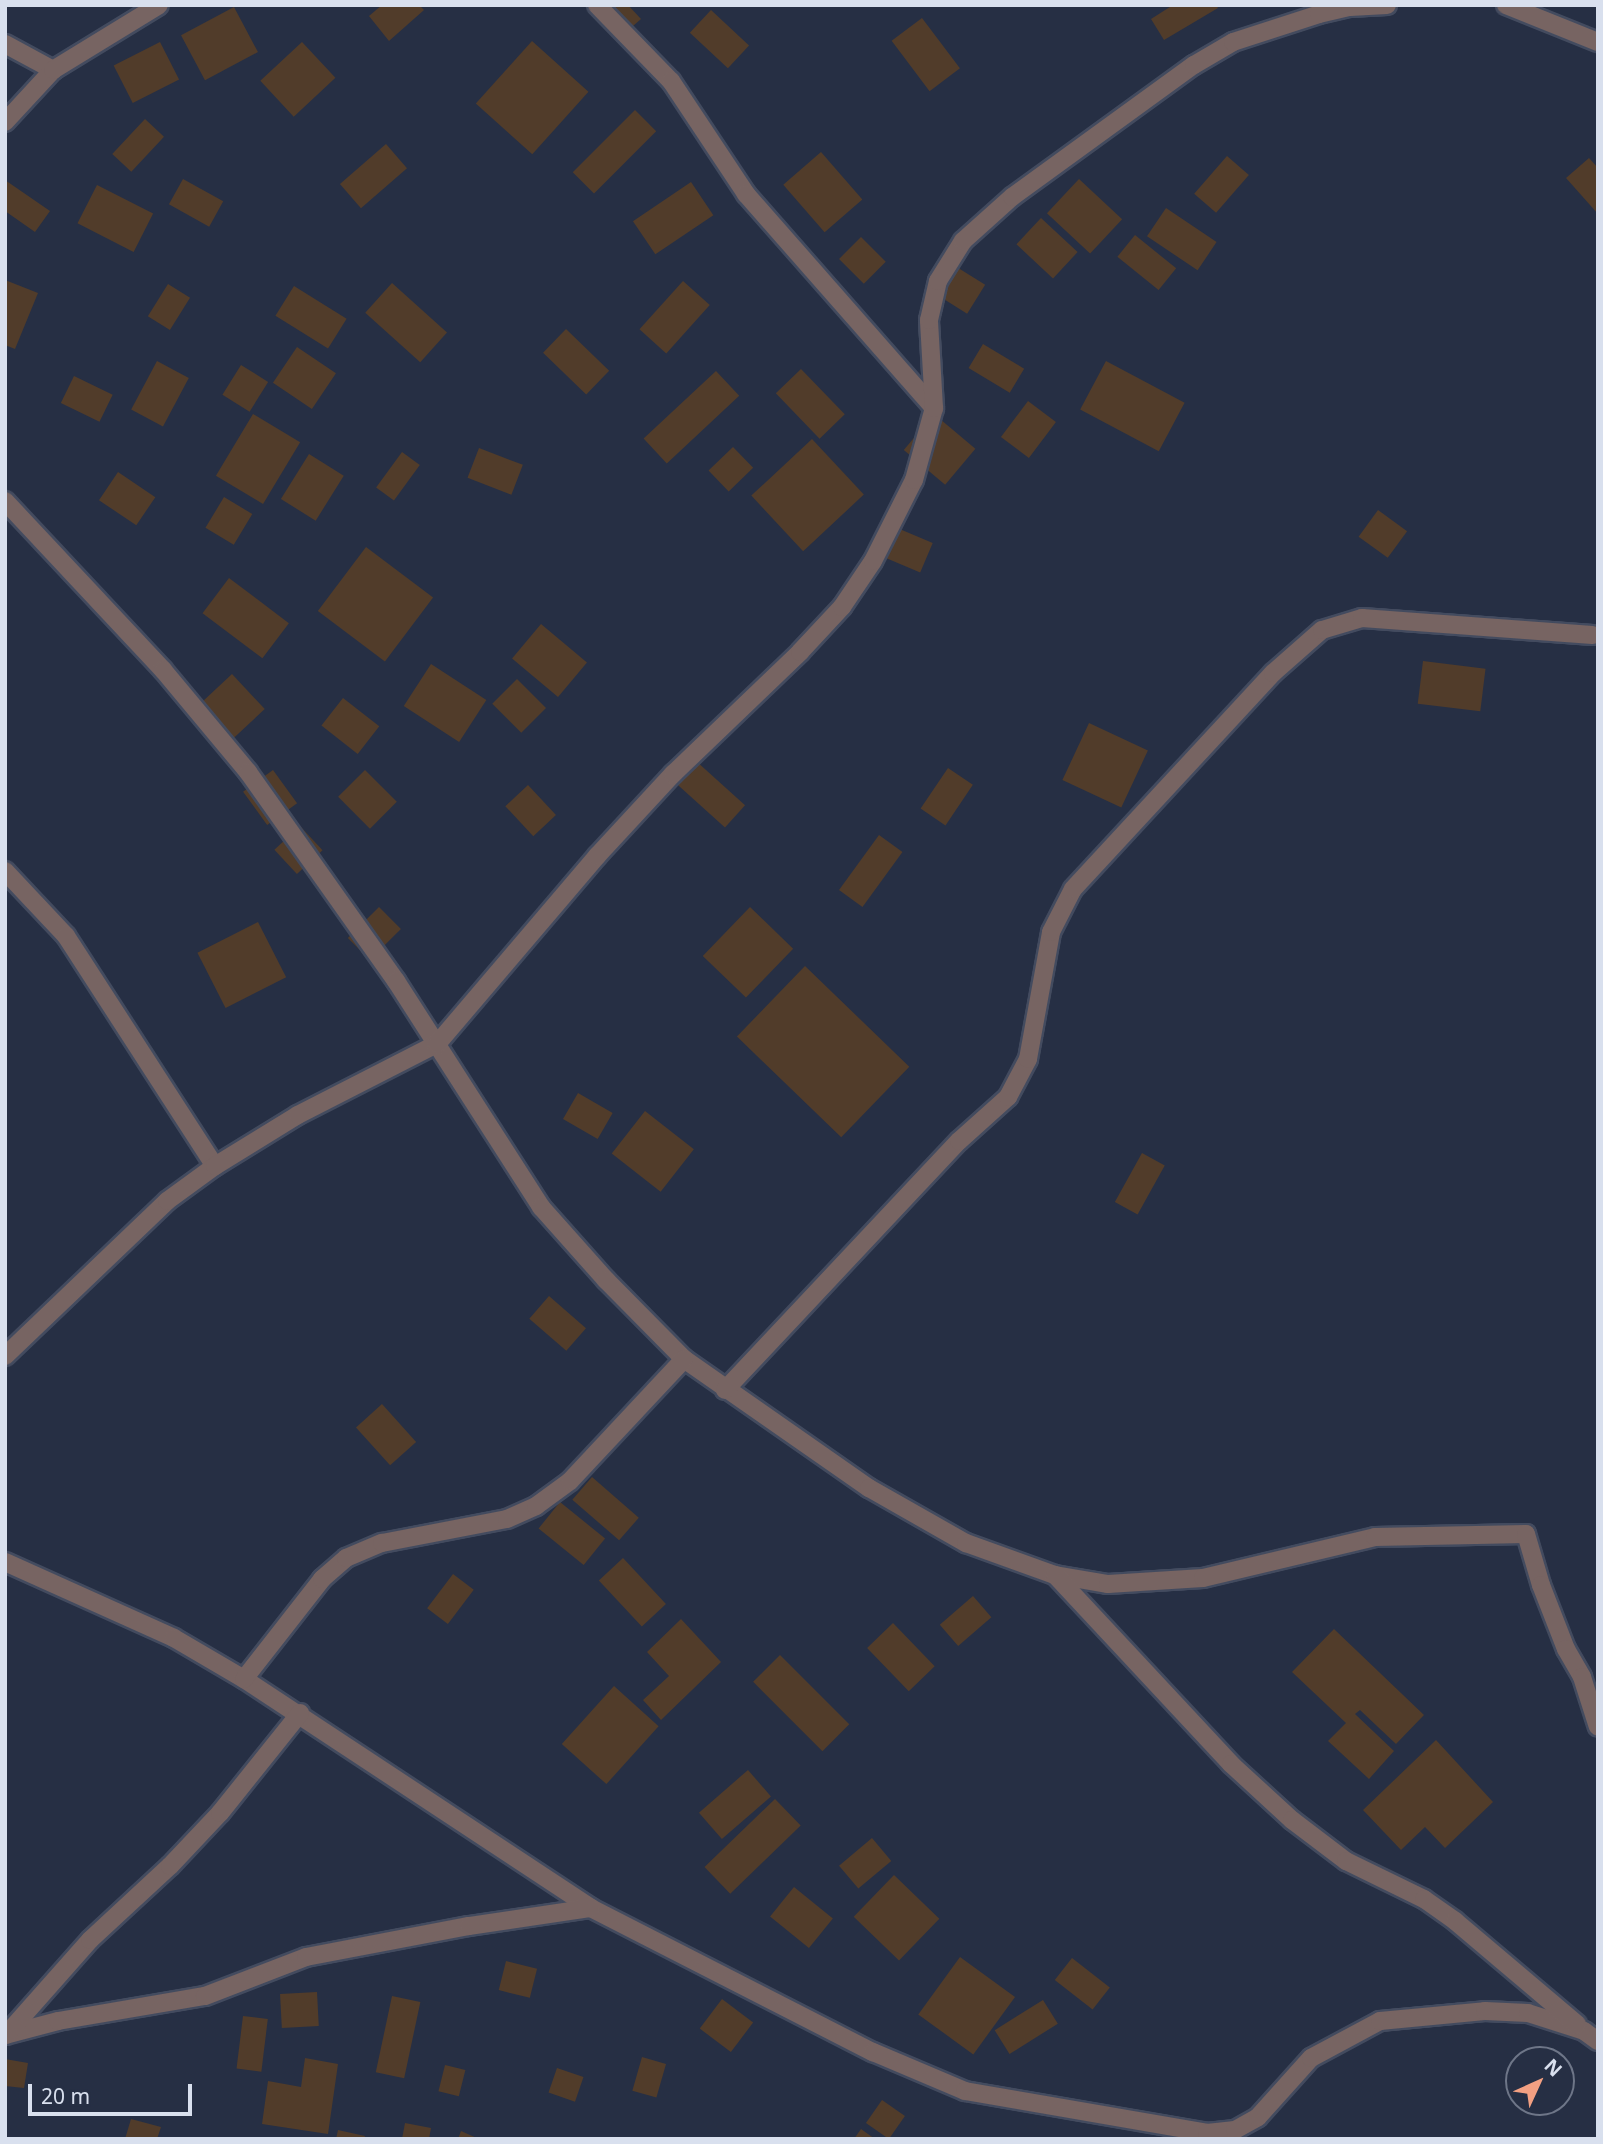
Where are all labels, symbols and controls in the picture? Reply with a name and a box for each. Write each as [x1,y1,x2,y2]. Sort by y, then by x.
north arrow [1505,2046,1575,2116]
text: N [1539,2053,1568,2082]
scale bar [32,2070,196,2114]
text: 20 m [41,2082,90,2110]

